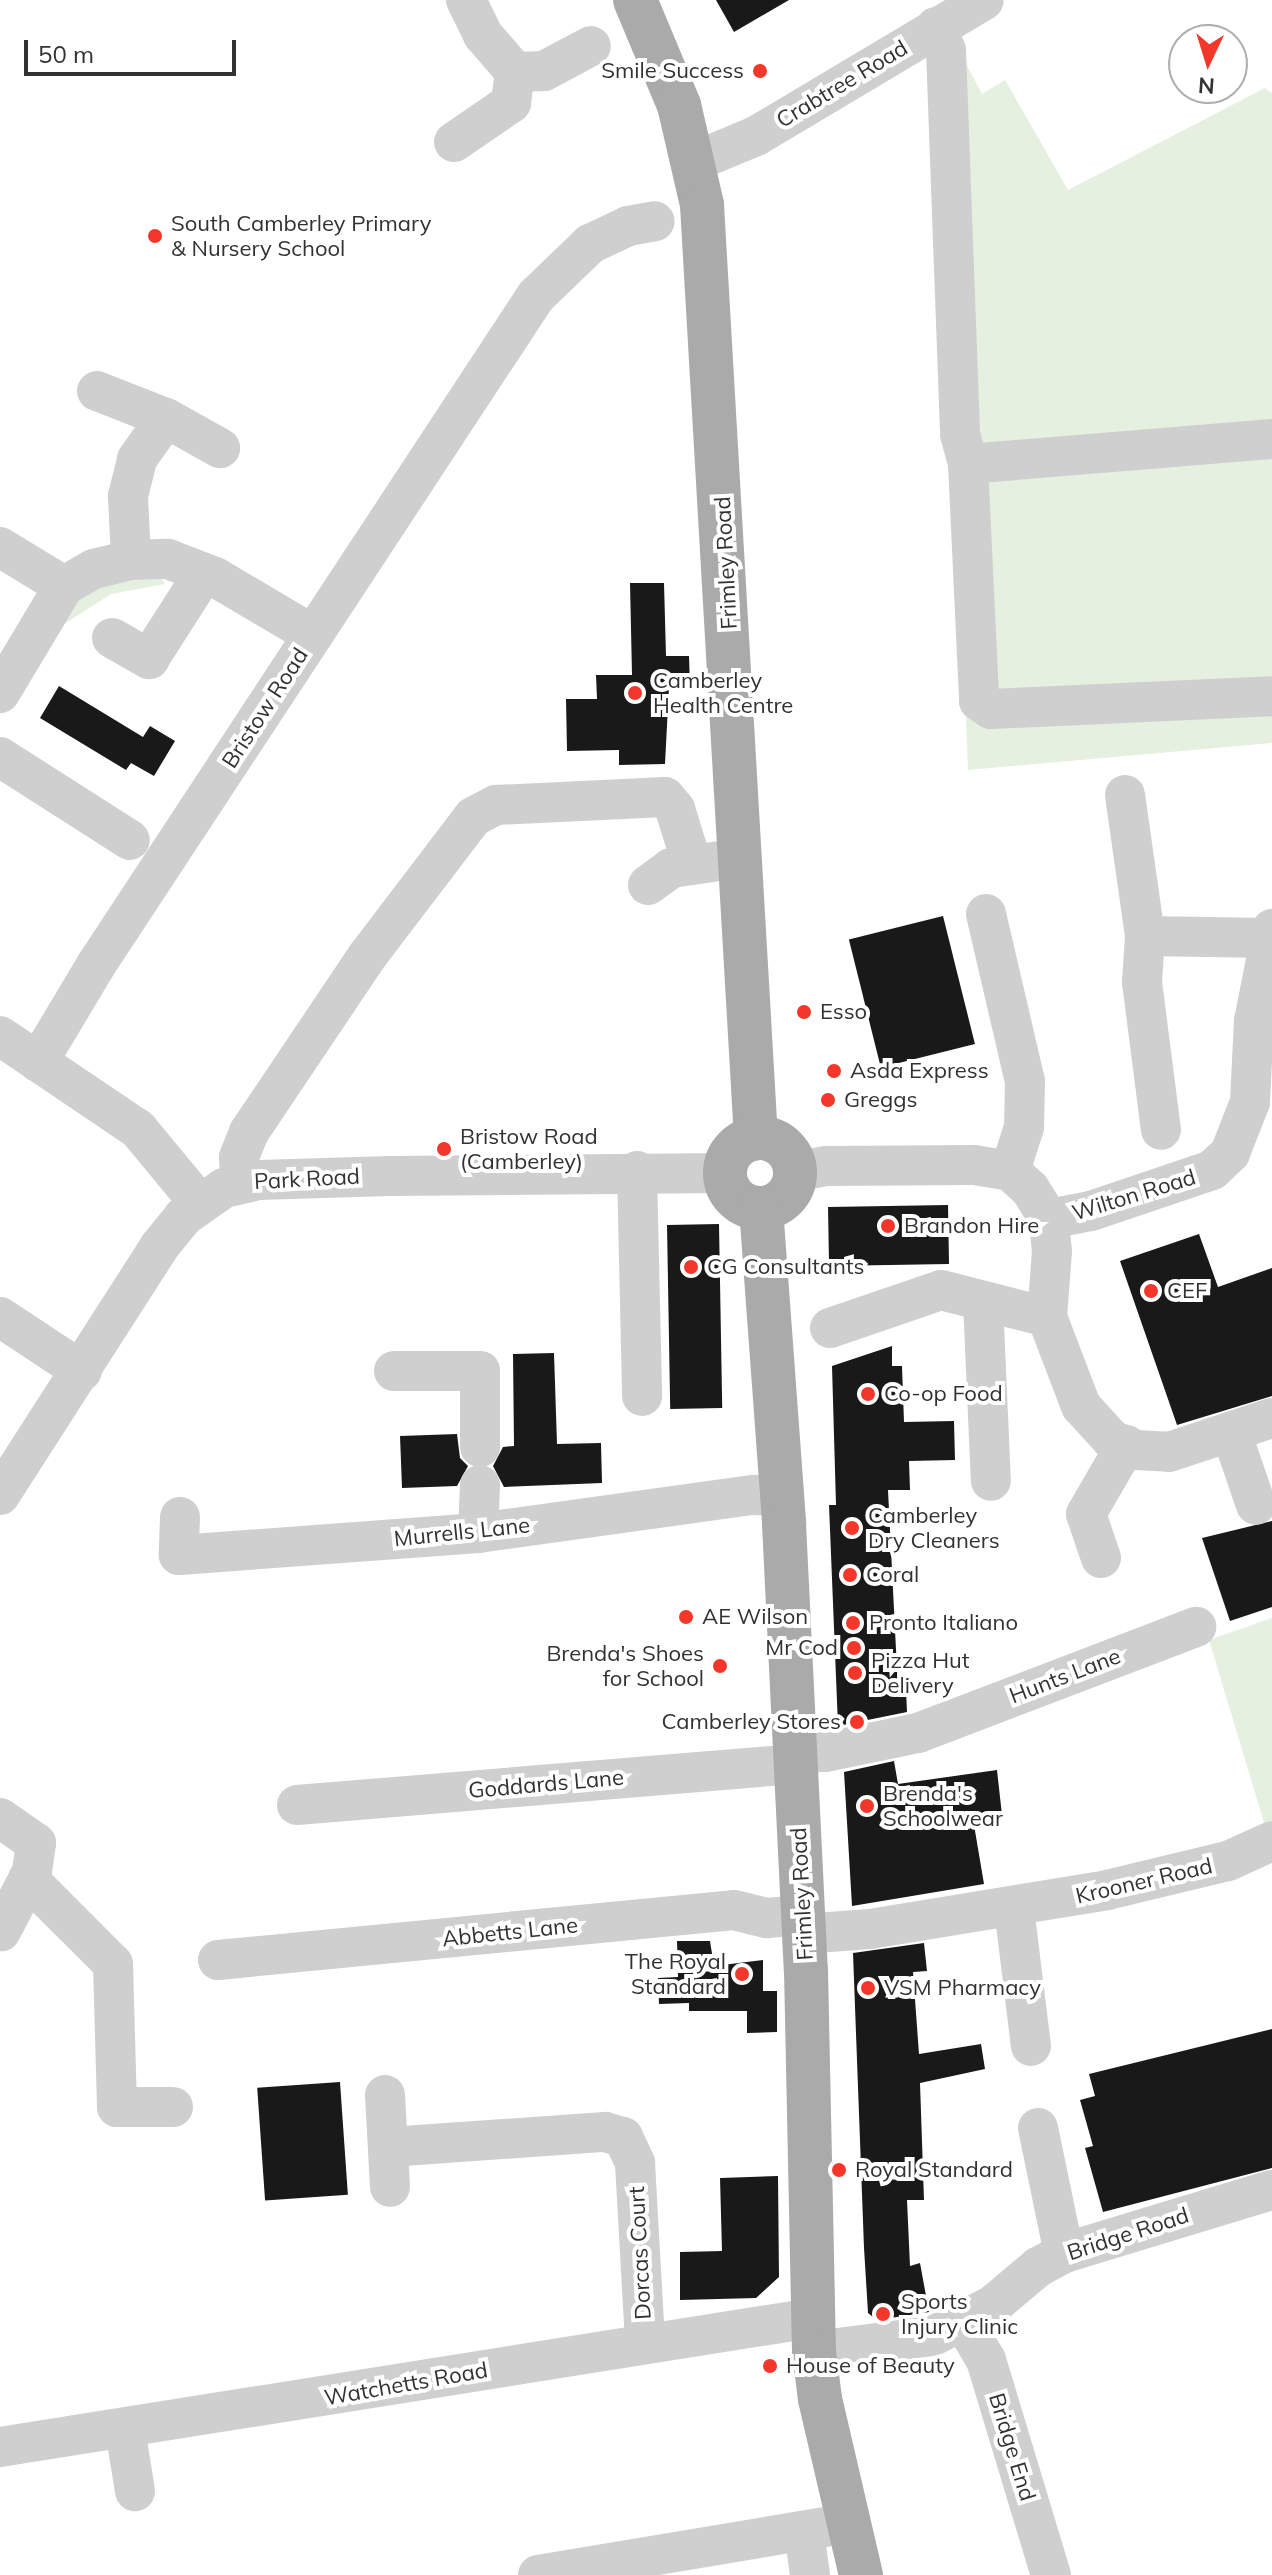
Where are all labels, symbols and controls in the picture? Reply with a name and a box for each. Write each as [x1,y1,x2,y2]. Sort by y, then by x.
scale bar [28,24,240,74]
north arrow [1168,24,1248,104]
street label: Crabtree Road [772,34,912,134]
text: 50 m [38,39,94,69]
place label: Smile Success [601,58,744,84]
marker: Smile Success [751,62,769,80]
text: N [1197,71,1216,100]
place label: South Camberley Primary & Nursery School [171,210,431,262]
marker: South Camberley Primary & Nursery School [146,227,164,245]
street label: Frimley Road [709,496,743,630]
street label: Bristow Road [216,643,314,773]
place label: Camberley Health Centre [653,667,793,718]
marker: Camberley Health Centre [624,682,646,704]
place label: Esso [820,999,867,1025]
marker: Esso [795,1003,813,1021]
place label: Asda Express [850,1058,989,1084]
marker: Asda Express [825,1062,843,1080]
place label: Greggs [844,1087,917,1113]
marker: Greggs [819,1091,837,1109]
place label: Bristow Road (Camberley) [460,1123,598,1174]
marker: Bristow Road (Camberley) [435,1140,453,1158]
street label: Park Road [253,1163,361,1195]
street label: Wilton Road [1069,1164,1199,1226]
place label: Brandon Hire [904,1213,1039,1239]
marker: Brandon Hire [879,1217,897,1235]
place label: CG Consultants [707,1254,864,1280]
marker: CG Consultants [682,1258,700,1276]
place label: CEF [1167,1278,1207,1304]
marker: CEF [1142,1282,1160,1300]
place label: Co-op Food [884,1381,1003,1407]
marker: Co-op Food [859,1385,877,1403]
place label: Camberley Dry Cleaners [868,1502,1000,1554]
street label: Murrells Lane [393,1512,531,1552]
marker: Camberley Dry Cleaners [843,1519,861,1537]
place label: Coral [866,1562,919,1588]
marker: Coral [841,1566,859,1584]
place label: AE Wilson [702,1604,808,1630]
marker: AE Wilson [677,1608,695,1626]
place label: Pronto Italiano [869,1610,1018,1636]
marker: Pronto Italiano [844,1614,862,1632]
place label: Mr Cod [765,1635,838,1661]
marker: Mr Cod [845,1639,863,1657]
place label: Brenda's Shoes for School [546,1640,704,1692]
street label: Hunts Lane [1006,1643,1124,1709]
place label: Pizza Hut Delivery [871,1647,969,1698]
marker: Brenda's Shoes for School [711,1657,729,1675]
marker: Pizza Hut Delivery [846,1664,864,1682]
place label: Camberley Stores [662,1709,841,1735]
marker: Camberley Stores [848,1713,866,1731]
street label: Goddards Lane [467,1764,625,1804]
place label: Brenda's Schoolwear [883,1780,1003,1832]
marker: Brenda's Schoolwear [858,1797,876,1815]
street label: Frimley Road [785,1827,819,1961]
street label: Krooner Road [1073,1852,1215,1910]
street label: Abbetts Lane [441,1912,579,1952]
place label: The Royal Standard [625,1948,726,2000]
marker: The Royal Standard [733,1965,751,1983]
place label: VSM Pharmacy [884,1975,1041,2001]
marker: VSM Pharmacy [859,1979,877,1997]
place label: Royal Standard [855,2157,1013,2183]
marker: Royal Standard [830,2161,848,2179]
street label: Dorcas Court [623,2186,657,2320]
street label: Bridge Road [1064,2202,1192,2266]
place label: Sports Injury Clinic [901,2288,1018,2340]
marker: Sports Injury Clinic [872,2303,894,2325]
place label: House of Beauty [786,2353,955,2379]
street label: Watchetts Road [322,2357,490,2411]
marker: House of Beauty [761,2357,779,2375]
street label: Bridge End [983,2390,1041,2504]

